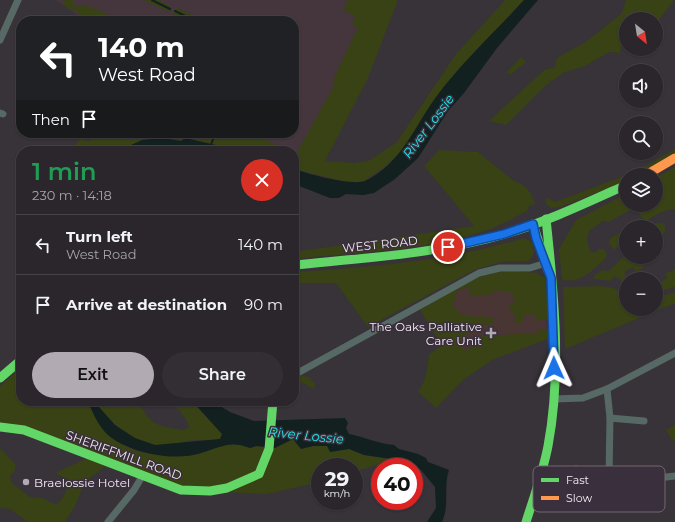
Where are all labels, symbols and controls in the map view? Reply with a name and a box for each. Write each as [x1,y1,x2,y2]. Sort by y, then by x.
north arrow [619,12,663,56]
map controls [619,12,663,316]
text: 140 m [98,30,185,64]
icon: left [32,32,84,84]
text: West Road [98,64,196,86]
button: sound [619,64,663,108]
water label: River Lossie [399,91,457,161]
icon: arrive [78,108,100,130]
text: Then [32,110,70,129]
button: search [619,116,663,160]
text: 1 min [32,157,96,186]
button: close [241,159,283,201]
button: layers [619,168,663,212]
text: 230 m · 14:18 [32,187,112,203]
button: + [619,220,663,264]
text: Turn left [66,227,133,246]
pin [431,230,465,264]
street label: WEST ROAD [342,233,418,255]
icon: left [32,234,54,256]
text: 140 m [238,235,283,254]
icon: arrive [437,236,459,258]
text: West Road [66,246,137,262]
button: − [619,272,663,316]
icon: arrive [32,294,54,316]
text: Arrive at destination [66,295,227,314]
text: 90 m [244,295,283,314]
place label: The Oaks Palliative Care Unit [370,319,482,348]
marker: The Oaks Palliative Care Unit [485,327,497,339]
position arrow [533,347,575,389]
button: Exit [32,352,154,398]
button: Share [162,352,283,398]
water label: River Lossie [267,423,345,447]
street label: SHERIFFMILL ROAD [64,427,184,483]
speed limit sign: 40 [371,458,423,510]
legend [533,466,665,512]
text: 29 [325,467,349,491]
text: Fast [566,473,590,487]
place label: Braelossie Hotel [34,475,130,490]
marker: Braelossie Hotel [21,477,31,487]
text: km/h [324,487,350,500]
text: Slow [566,491,592,505]

